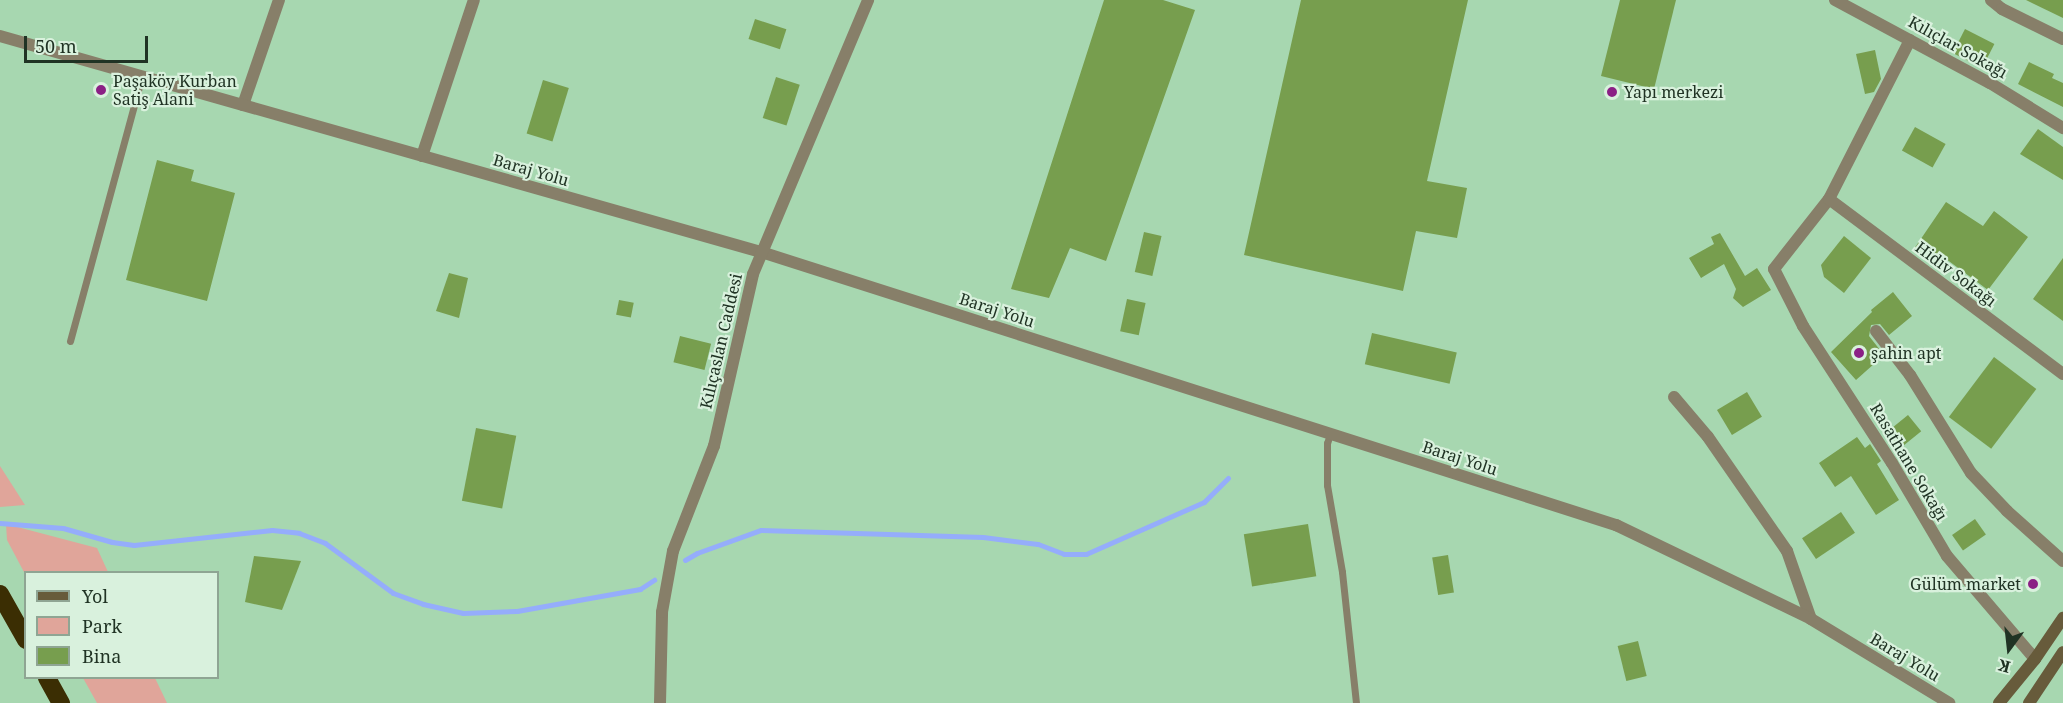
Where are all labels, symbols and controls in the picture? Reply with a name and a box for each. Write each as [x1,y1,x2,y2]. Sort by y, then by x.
street label: Kılıçlar Sokağı [1905,12,2011,82]
scale bar [27,24,152,62]
text: 50 m [35,34,77,58]
place label: Paşaköy Kurban Satiş Alani [113,71,237,109]
place label: Yapı merkezi [1624,82,1723,102]
marker: Paşaköy Kurban Satiş Alani [94,83,108,97]
marker: Yapı merkezi [1605,85,1619,99]
street label: Baraj Yolu [491,150,571,190]
street label: Hidiv Sokağı [1912,237,2000,311]
street label: Kılıçaslan Caddesi [696,271,746,411]
street label: Baraj Yolu [957,289,1037,331]
place label: şahin apt [1871,343,1941,363]
marker: şahin apt [1852,346,1866,360]
street label: Rasathane Sokağı [1866,400,1952,524]
street label: Baraj Yolu [1420,437,1500,479]
legend [24,571,219,679]
place label: Gülüm market [1910,574,2021,594]
marker: Gülüm market [2026,577,2040,591]
text: Yol [82,584,108,608]
text: Park [82,614,122,638]
north arrow [1979,619,2039,679]
street label: Baraj Yolu [1867,629,1943,685]
text: Bina [82,644,121,668]
text: K [1996,654,2013,679]

